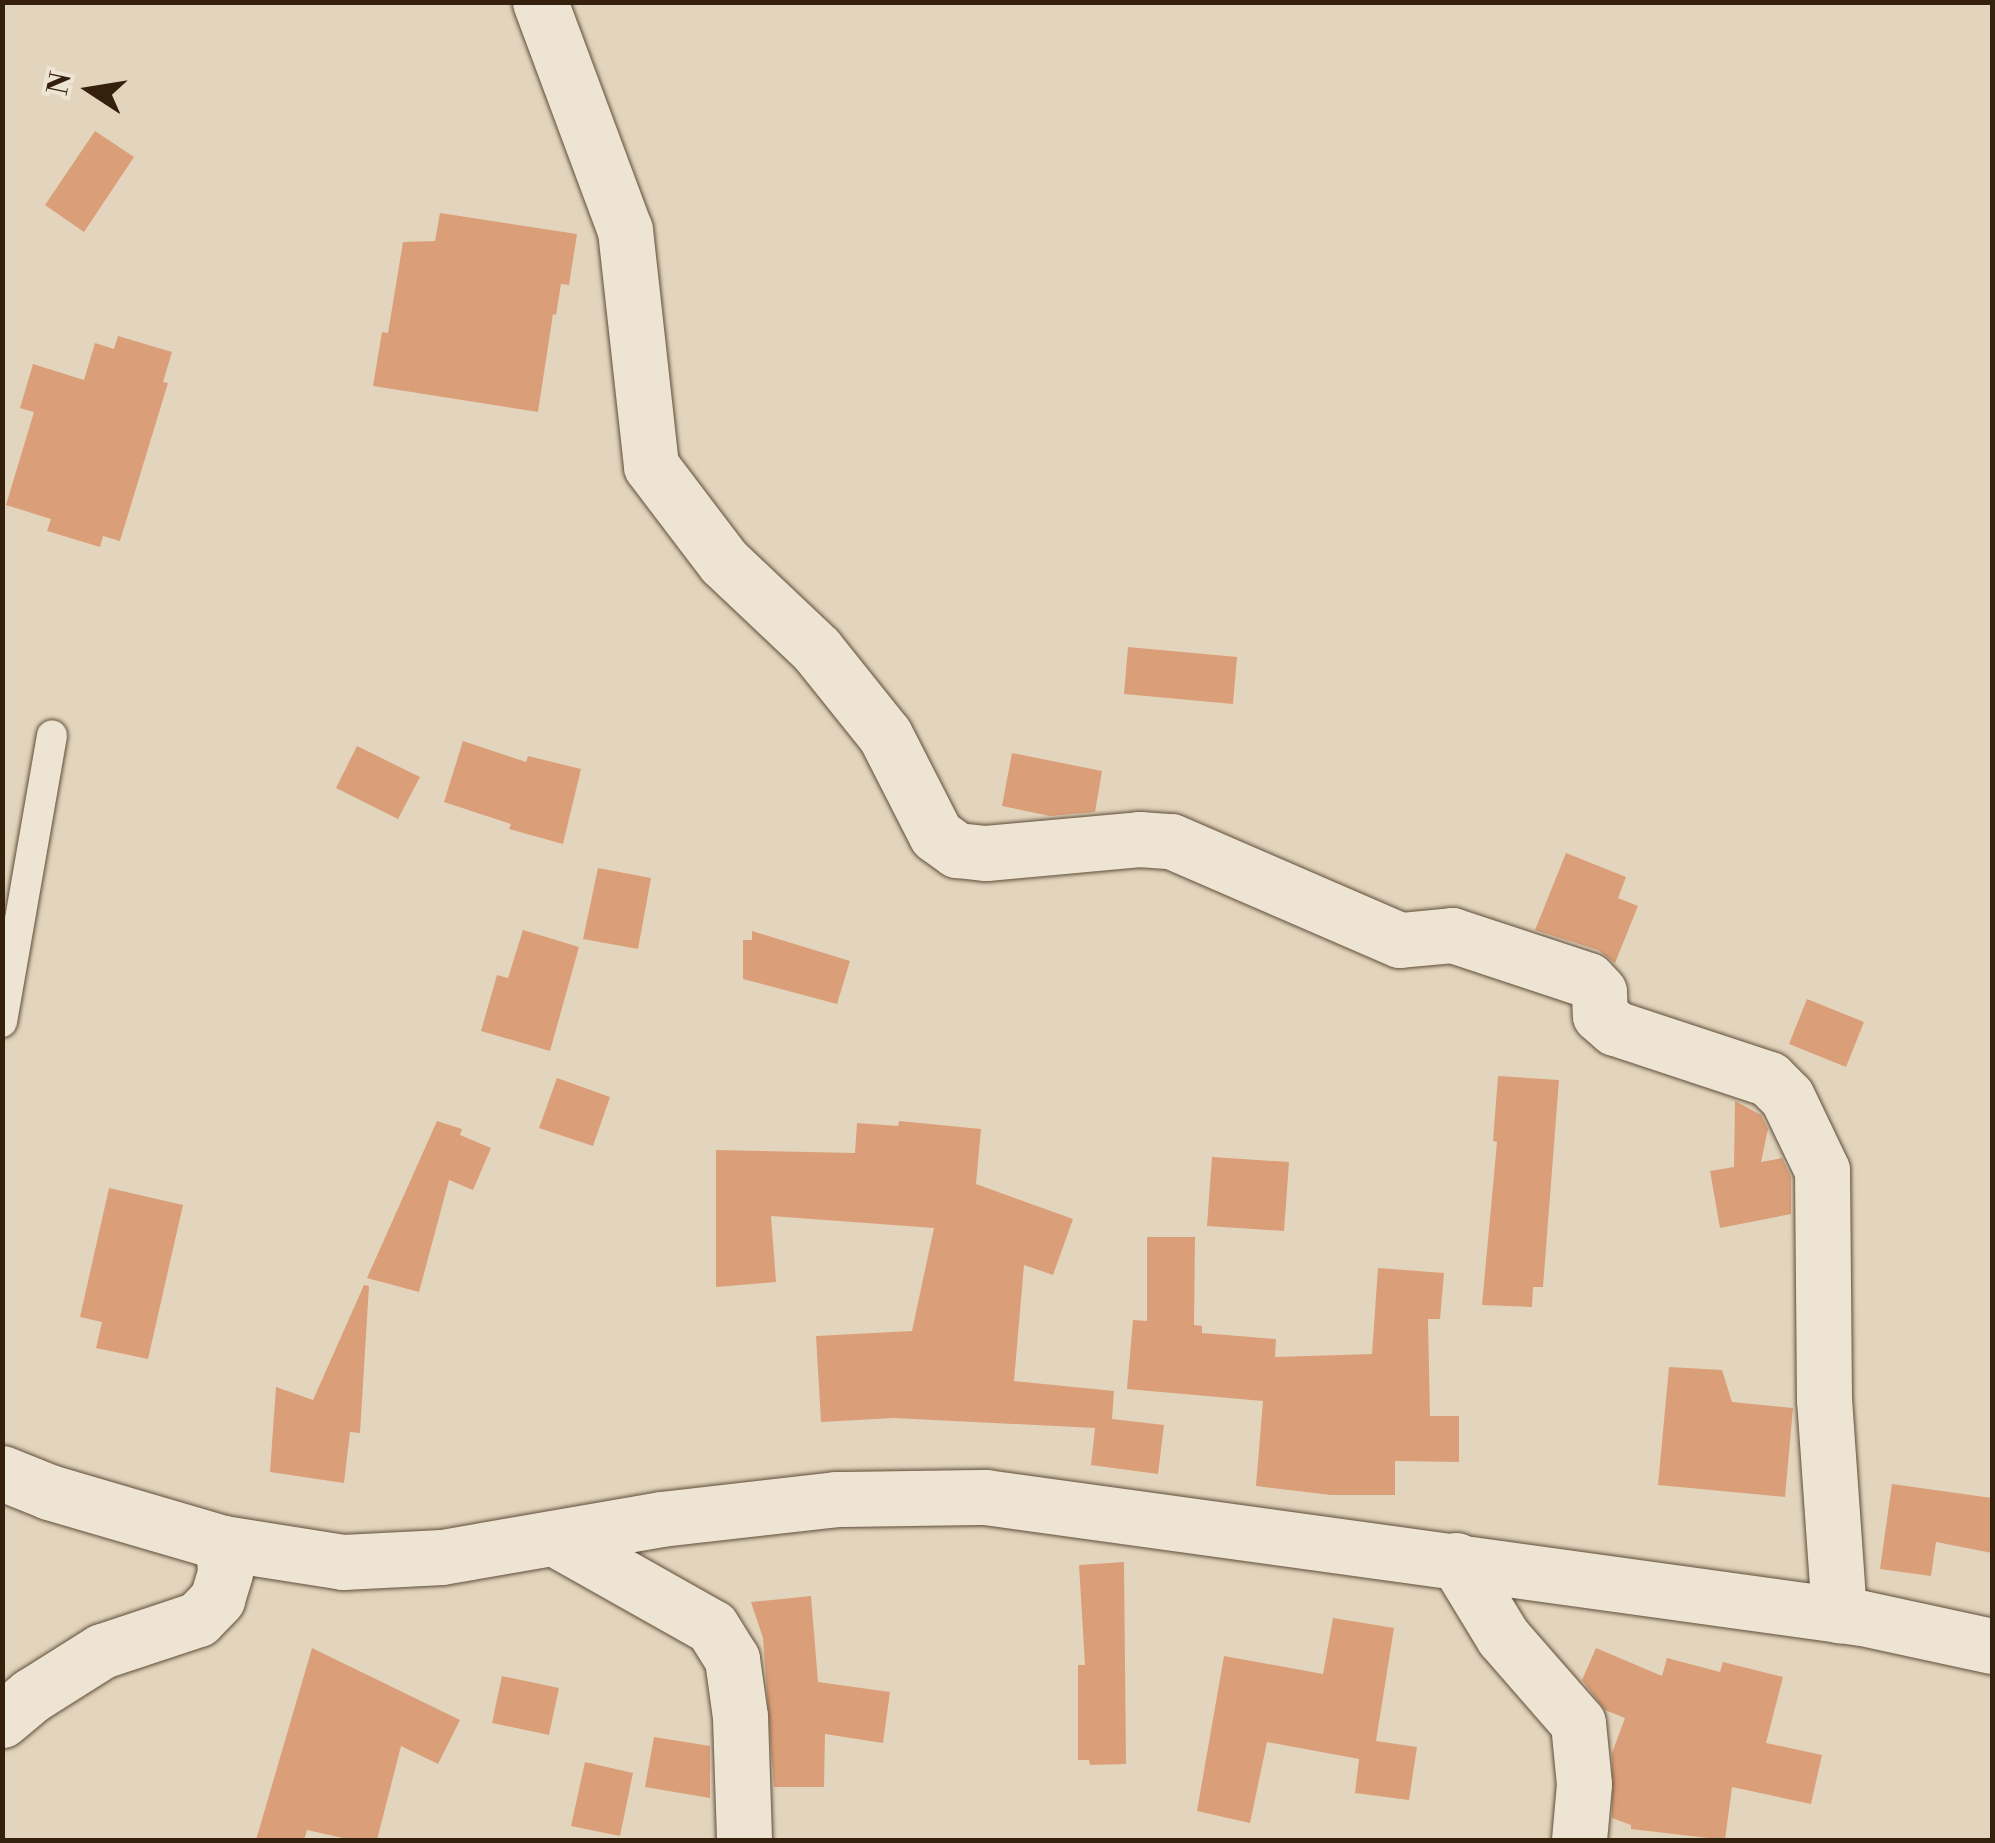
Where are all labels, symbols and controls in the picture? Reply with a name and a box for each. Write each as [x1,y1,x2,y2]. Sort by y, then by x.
north arrow [40,40,140,140]
text: N [41,69,80,98]

